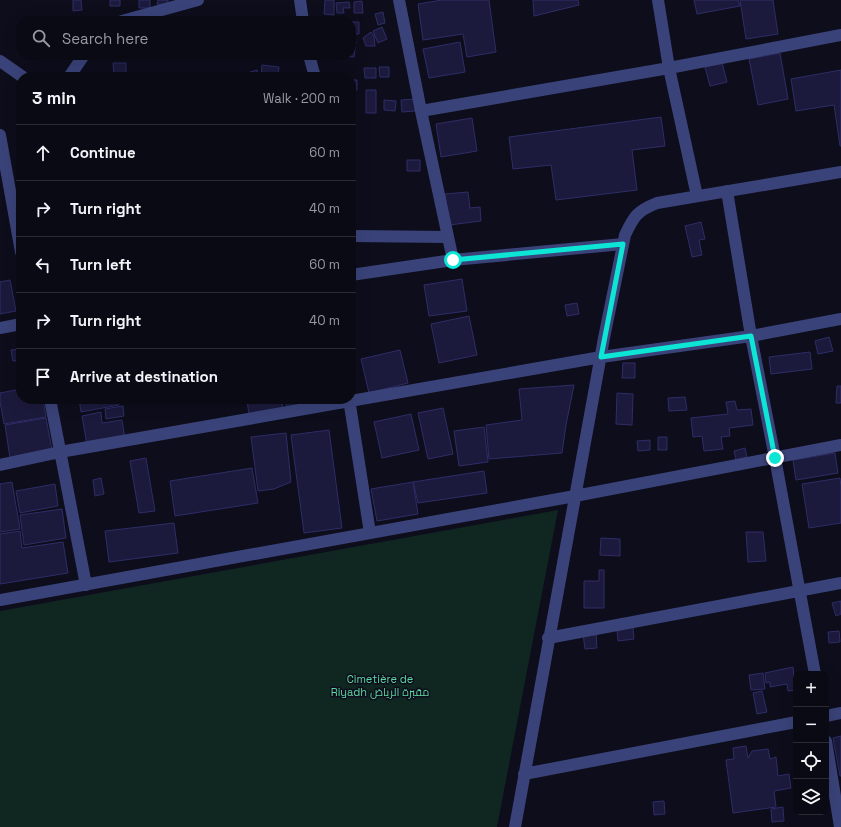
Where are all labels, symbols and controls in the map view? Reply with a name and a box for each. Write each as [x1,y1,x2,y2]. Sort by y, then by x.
search box [16,16,356,60]
icon: search [30,27,52,49]
text: Search here [62,29,148,48]
text: 3 min [32,87,76,109]
text: Walk · 200 m [263,90,340,107]
icon: ahead [32,142,54,164]
text: Continue [70,143,136,162]
text: 60 m [309,144,340,161]
icon: right [32,198,54,220]
text: Turn right [70,199,141,218]
text: 40 m [309,200,340,217]
route start [444,251,462,269]
icon: left [32,254,54,276]
text: Turn left [70,255,132,274]
text: 60 m [309,256,340,273]
icon: right [32,310,54,332]
text: Turn right [70,311,141,330]
text: 40 m [309,312,340,329]
icon: arrive [32,366,54,388]
text: Arrive at destination [70,367,218,386]
route end [766,449,784,467]
map controls [793,671,829,815]
button: + [793,671,829,707]
park label: Cimetière de Riyadh مقبرة الرياض [331,672,429,699]
button: − [793,707,829,743]
button: locate [793,743,829,779]
button: layers [793,779,829,815]

